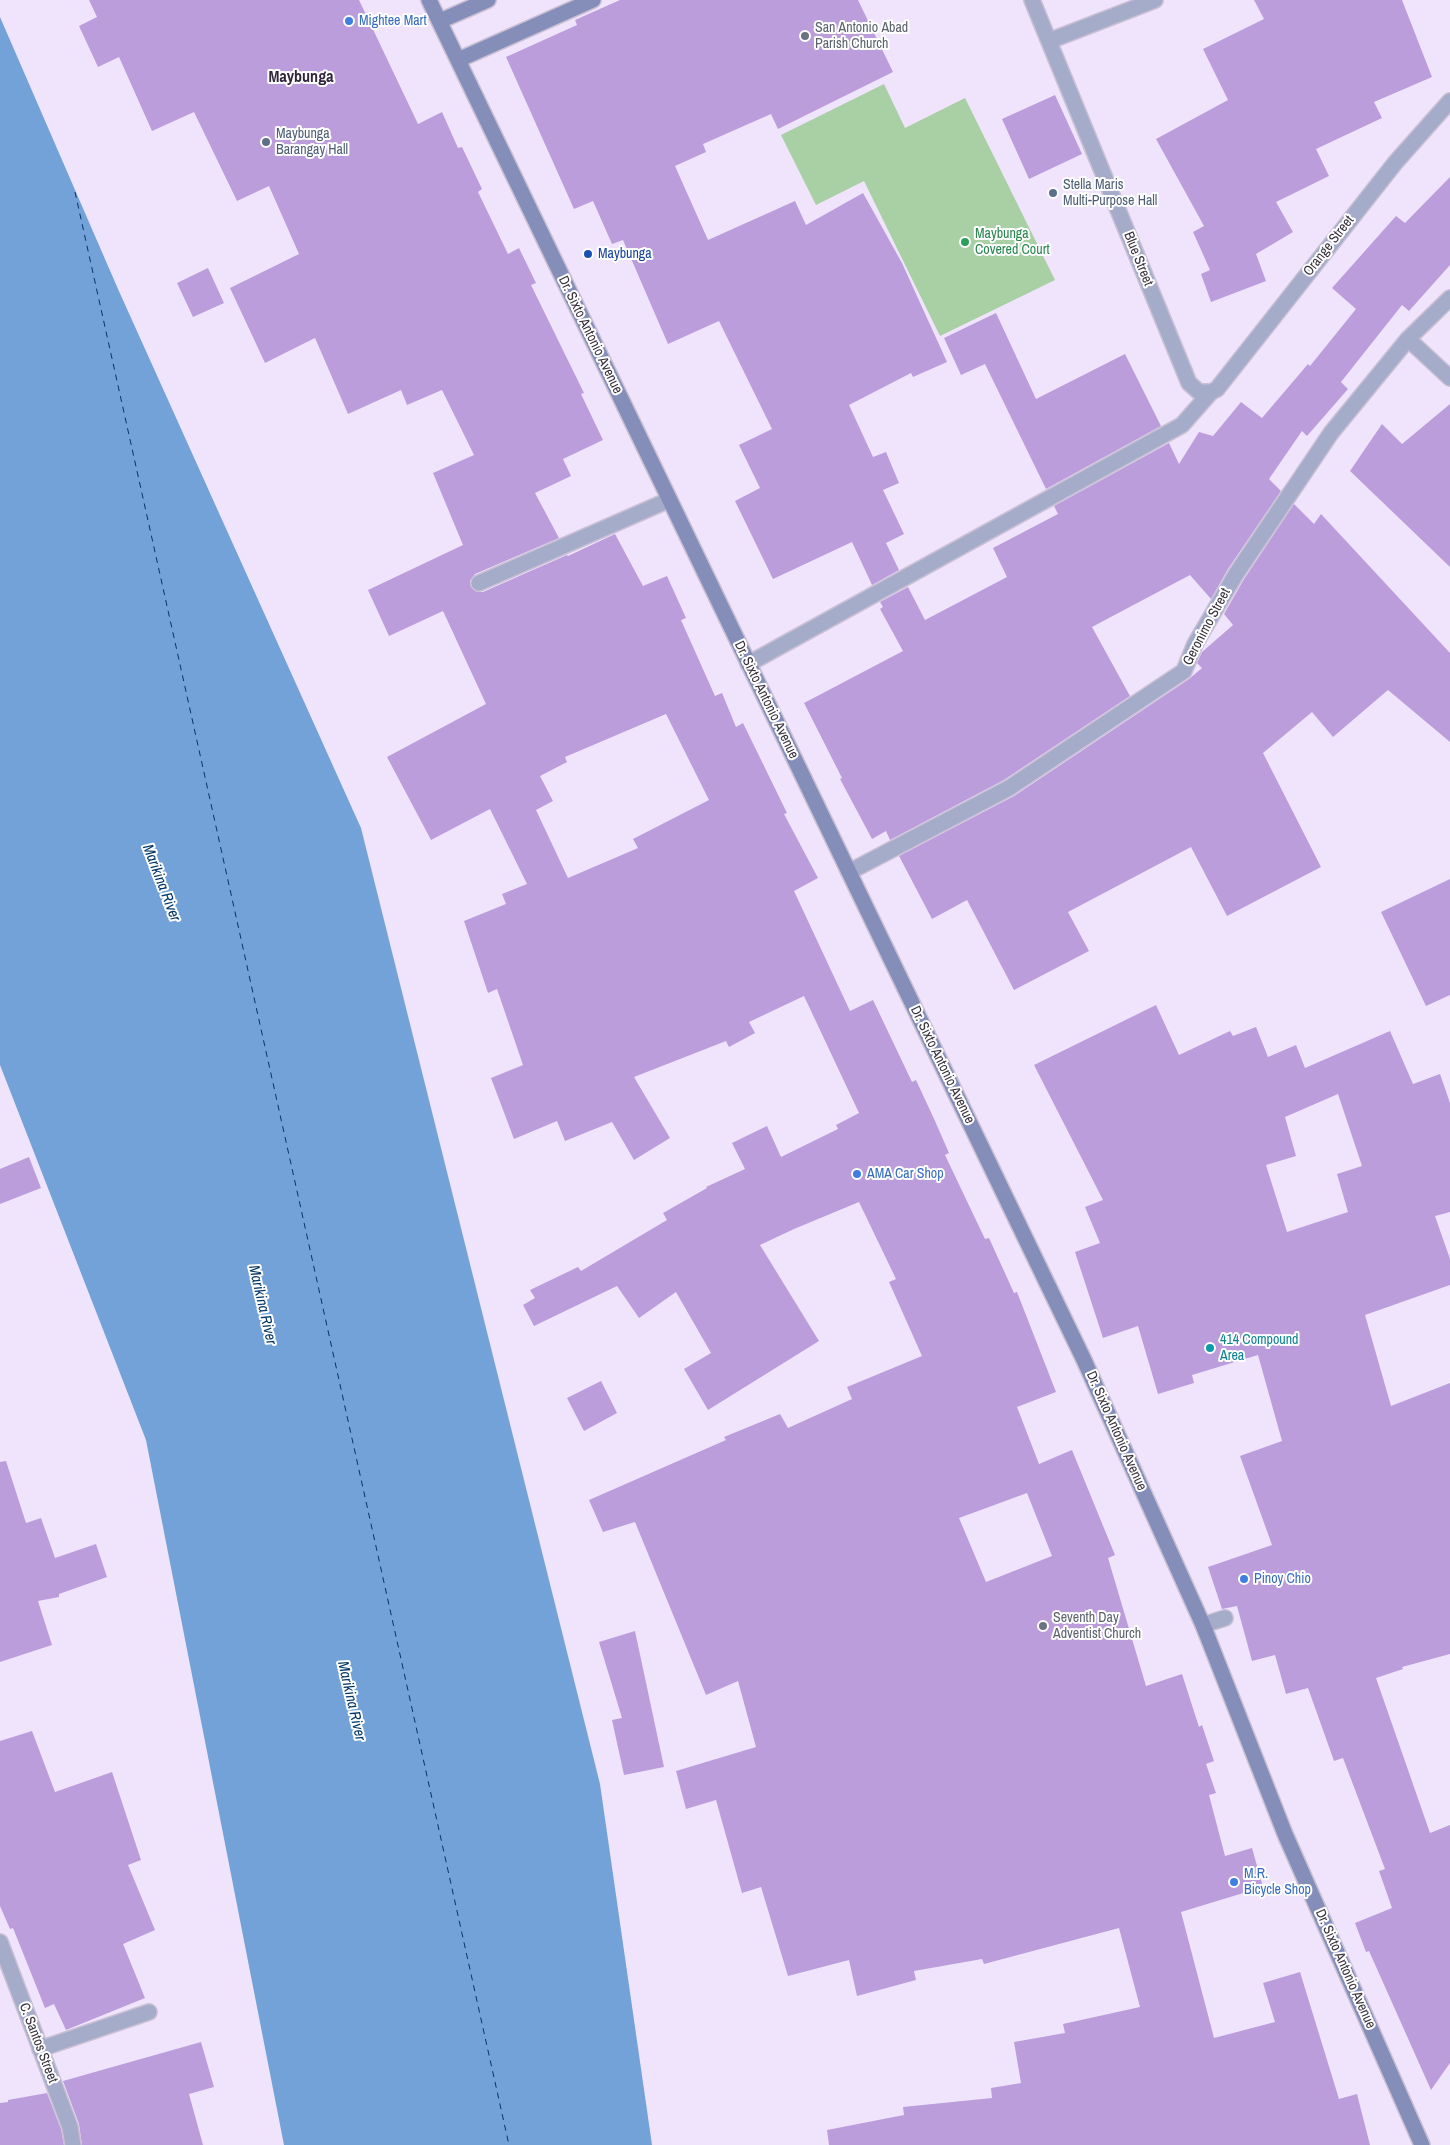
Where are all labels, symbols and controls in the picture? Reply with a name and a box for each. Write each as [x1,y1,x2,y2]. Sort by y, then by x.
place label: Mightee Mart [359,13,427,29]
marker: Mightee Mart [343,15,355,27]
place label: San Antonio Abad Parish Church [815,20,908,52]
marker: San Antonio Abad Parish Church [799,30,811,42]
district label: Maybunga [269,68,333,88]
place label: Maybunga Barangay Hall [276,126,348,158]
marker: Maybunga Barangay Hall [260,136,272,148]
place label: Stella Maris Multi-Purpose Hall [1063,177,1157,210]
marker: Stella Maris Multi-Purpose Hall [1047,187,1059,199]
street label: Orange Street [1300,212,1358,280]
place label: Maybunga Covered Court [975,226,1050,258]
street label: Blue Street [1120,230,1156,288]
marker: Maybunga Covered Court [959,236,971,248]
place label: Maybunga [598,246,652,262]
marker: Maybunga [582,248,594,260]
street label: Dr. Sixto Antonio Avenue [554,273,626,397]
street label: Geronimo Street [1180,586,1234,668]
street label: Dr. Sixto Antonio Avenue [730,638,802,762]
water label: Marikina River [138,842,184,924]
street label: Dr. Sixto Antonio Avenue [906,1003,978,1127]
place label: AMA Car Shop [867,1166,944,1182]
marker: AMA Car Shop [851,1168,863,1180]
water label: Marikina River [244,1264,280,1346]
place label: 414 Compound Area [1220,1332,1298,1364]
marker: 414 Compound Area [1204,1342,1216,1354]
street label: Dr. Sixto Antonio Avenue [1082,1369,1150,1493]
place label: Pinoy Chio [1254,1571,1311,1587]
marker: Pinoy Chio [1238,1573,1250,1585]
place label: Seventh Day Adventist Church [1053,1610,1141,1642]
marker: Seventh Day Adventist Church [1037,1620,1049,1632]
water label: Marikina River [333,1660,369,1742]
place label: M.R. Bicycle Shop [1244,1866,1311,1898]
marker: M.R. Bicycle Shop [1228,1876,1240,1888]
street label: Dr. Sixto Antonio Avenue [1311,1907,1379,2031]
street label: C. Santos Street [15,2001,61,2085]

